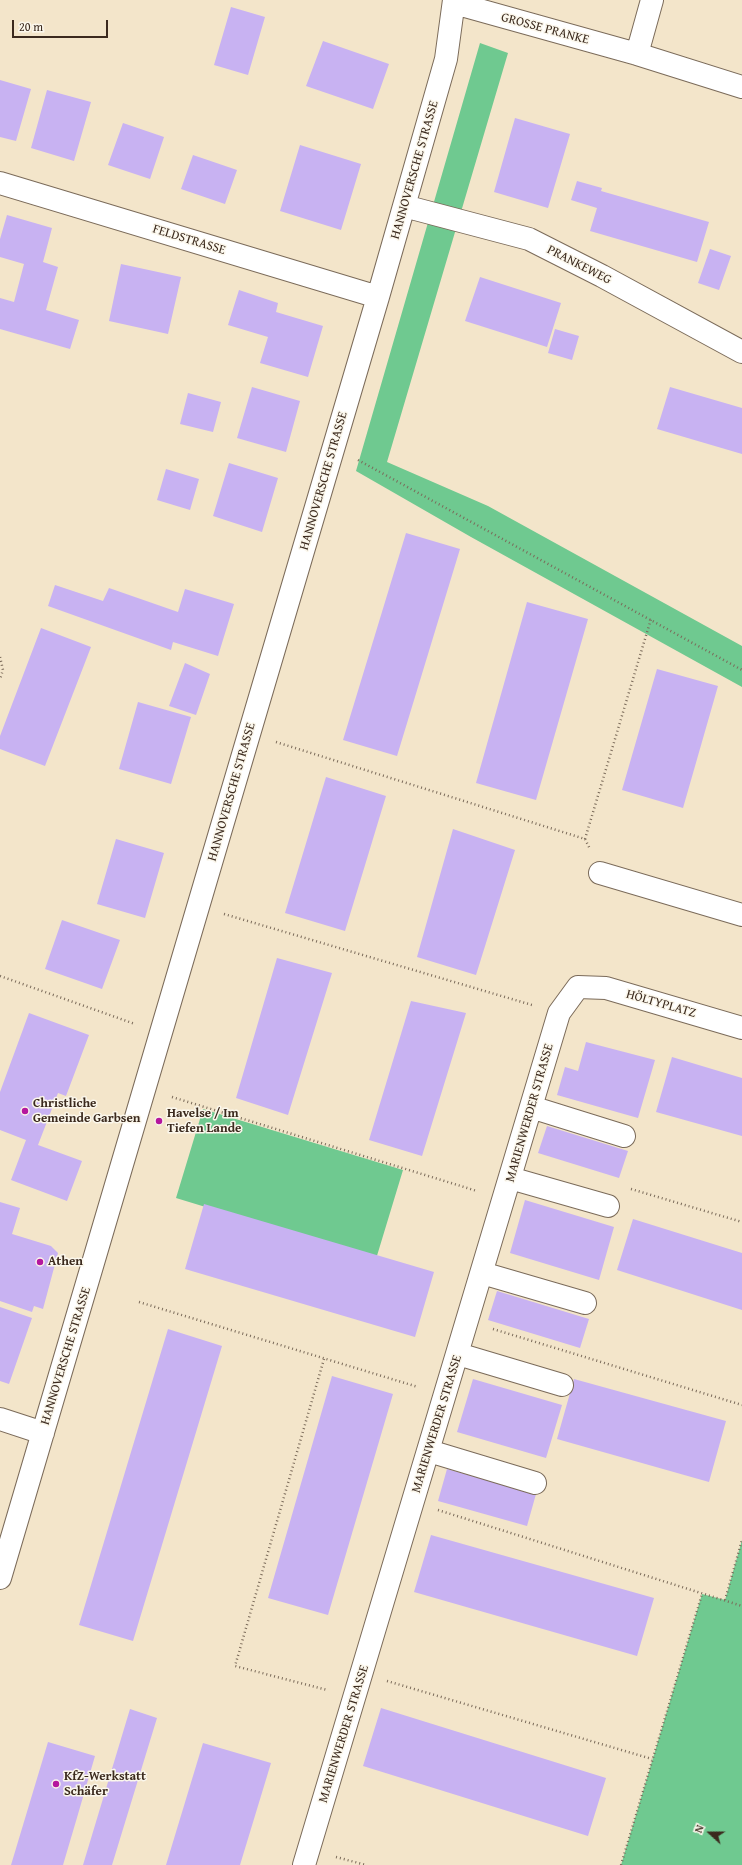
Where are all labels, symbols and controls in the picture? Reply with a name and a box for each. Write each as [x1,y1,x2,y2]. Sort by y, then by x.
street label: GROSSE PRANKE [499,10,591,48]
scale bar [14,12,110,38]
text: 20 m [19,18,43,35]
street label: HANNOVERSCHE STRASSE [388,99,442,241]
street label: FELDSTRASSE [151,222,227,258]
street label: PRANKEWEG [544,242,614,288]
street label: HANNOVERSCHE STRASSE [297,410,351,552]
street label: HANNOVERSCHE STRASSE [205,721,259,863]
street label: HÖLTYPLATZ [624,987,698,1021]
street label: MARIENWERDER STRASSE [503,1042,557,1184]
place label: Christliche Gemeinde Garbsen [33,1096,141,1127]
marker: Christliche Gemeinde Garbsen [20,1106,30,1116]
place label: Havelse / Im Tiefen Lande [167,1106,242,1137]
marker: Havelse / Im Tiefen Lande [154,1116,164,1126]
place label: Athen [48,1254,83,1270]
marker: Athen [35,1257,45,1267]
street label: HANNOVERSCHE STRASSE [38,1285,94,1427]
street label: MARIENWERDER STRASSE [409,1353,465,1495]
street label: MARIENWERDER STRASSE [316,1663,372,1805]
place label: KfZ-Werkstatt Schäfer [64,1769,146,1800]
marker: KfZ-Werkstatt Schäfer [51,1779,61,1789]
north arrow [690,1813,730,1853]
text: N [690,1822,708,1835]

